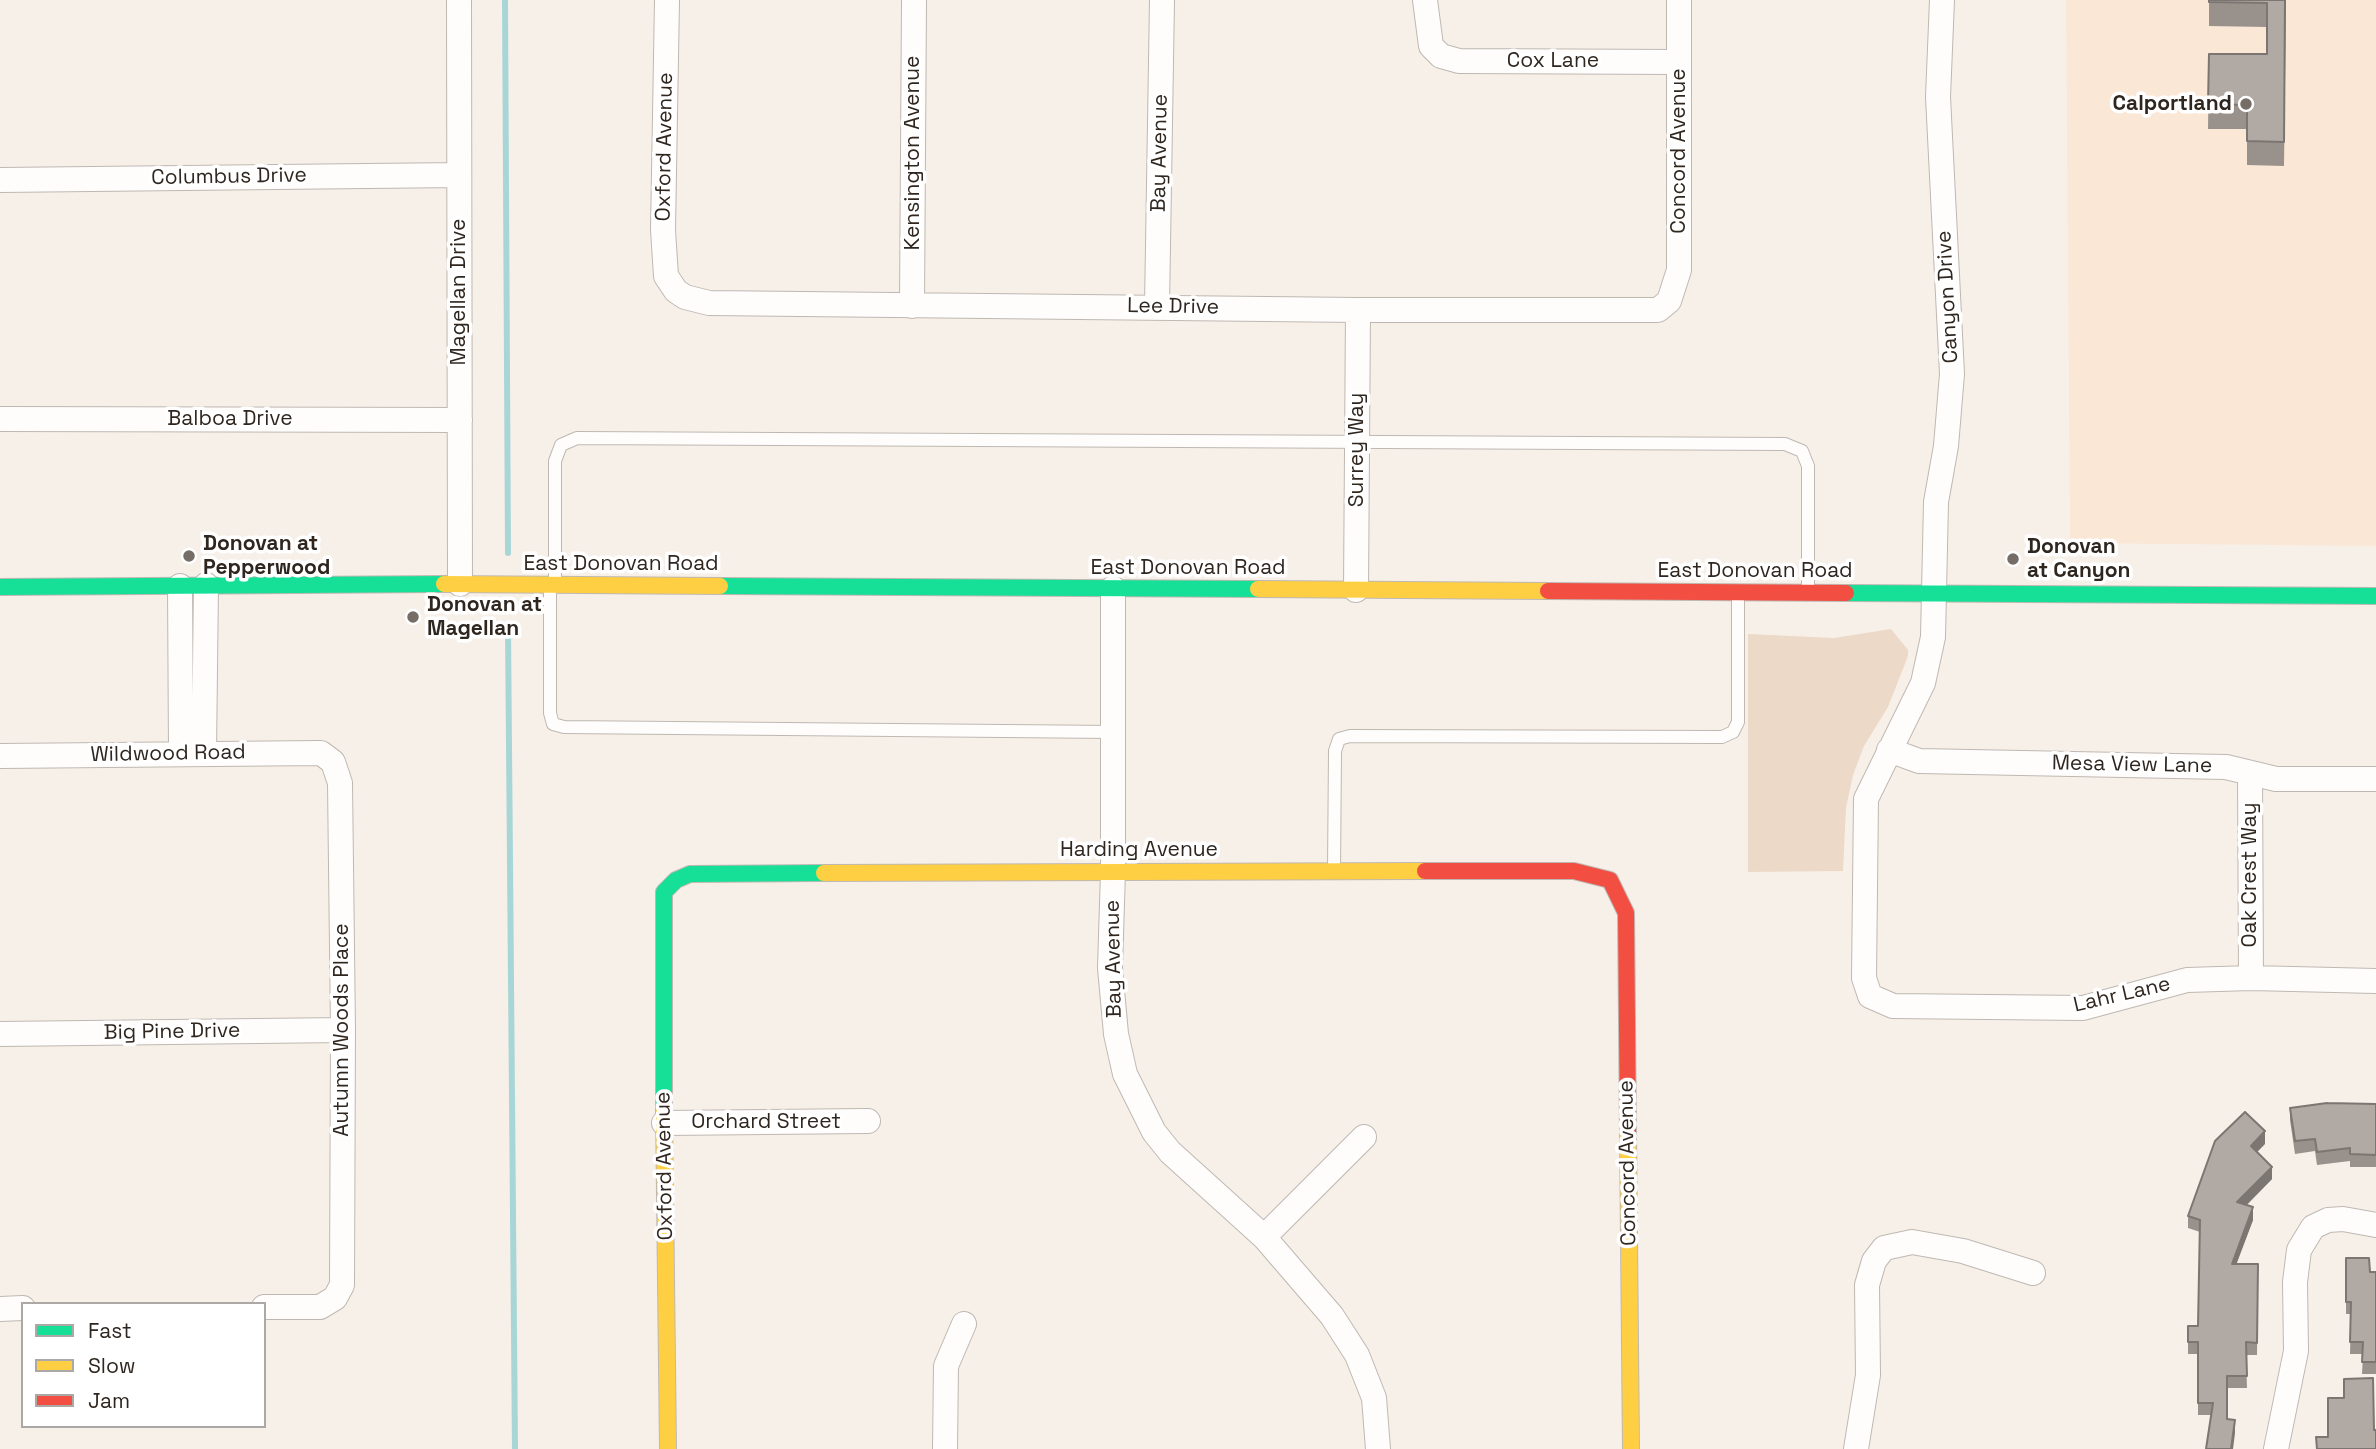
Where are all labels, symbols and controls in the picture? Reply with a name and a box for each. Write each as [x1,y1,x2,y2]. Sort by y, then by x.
street label: Cox Lane [1507,48,1599,74]
street label: Kensington Avenue [900,56,926,250]
street label: Concord Avenue [1666,68,1692,234]
street label: Oxford Avenue [651,72,679,222]
place label: Calportland [2113,91,2232,117]
street label: Bay Avenue [1146,94,1174,212]
marker: Calportland [2238,96,2254,112]
street label: Columbus Drive [151,163,307,191]
street label: Magellan Drive [446,219,472,365]
street label: Canyon Drive [1932,230,1964,364]
street label: Lee Drive [1127,294,1219,320]
street label: Surrey Way [1344,393,1370,507]
street label: Balboa Drive [167,406,293,432]
place label: Donovan at Pepperwood [203,531,330,581]
place label: Donovan at Canyon [2027,534,2130,584]
marker: Donovan at Pepperwood [181,548,197,564]
street label: East Donovan Road [524,551,718,577]
marker: Donovan at Canyon [2005,551,2021,567]
street label: East Donovan Road [1091,555,1285,581]
street label: East Donovan Road [1658,558,1852,584]
place label: Donovan at Magellan [427,592,542,642]
marker: Donovan at Magellan [405,609,421,625]
street label: Wildwood Road [90,740,246,768]
street label: Mesa View Lane [2052,751,2212,779]
street label: Oak Crest Way [2237,803,2263,947]
street label: Harding Avenue [1060,837,1218,863]
street label: Bay Avenue [1100,900,1128,1018]
street label: Autumn Woods Place [329,923,355,1137]
street label: Lahr Lane [2071,972,2173,1018]
street label: Big Pine Drive [103,1018,241,1046]
street label: Concord Avenue [1614,1080,1642,1246]
street label: Oxford Avenue [651,1091,679,1241]
street label: Orchard Street [691,1109,841,1135]
legend [21,1302,266,1428]
text: Fast [88,1317,132,1344]
text: Slow [88,1352,136,1379]
text: Jam [88,1387,130,1414]

